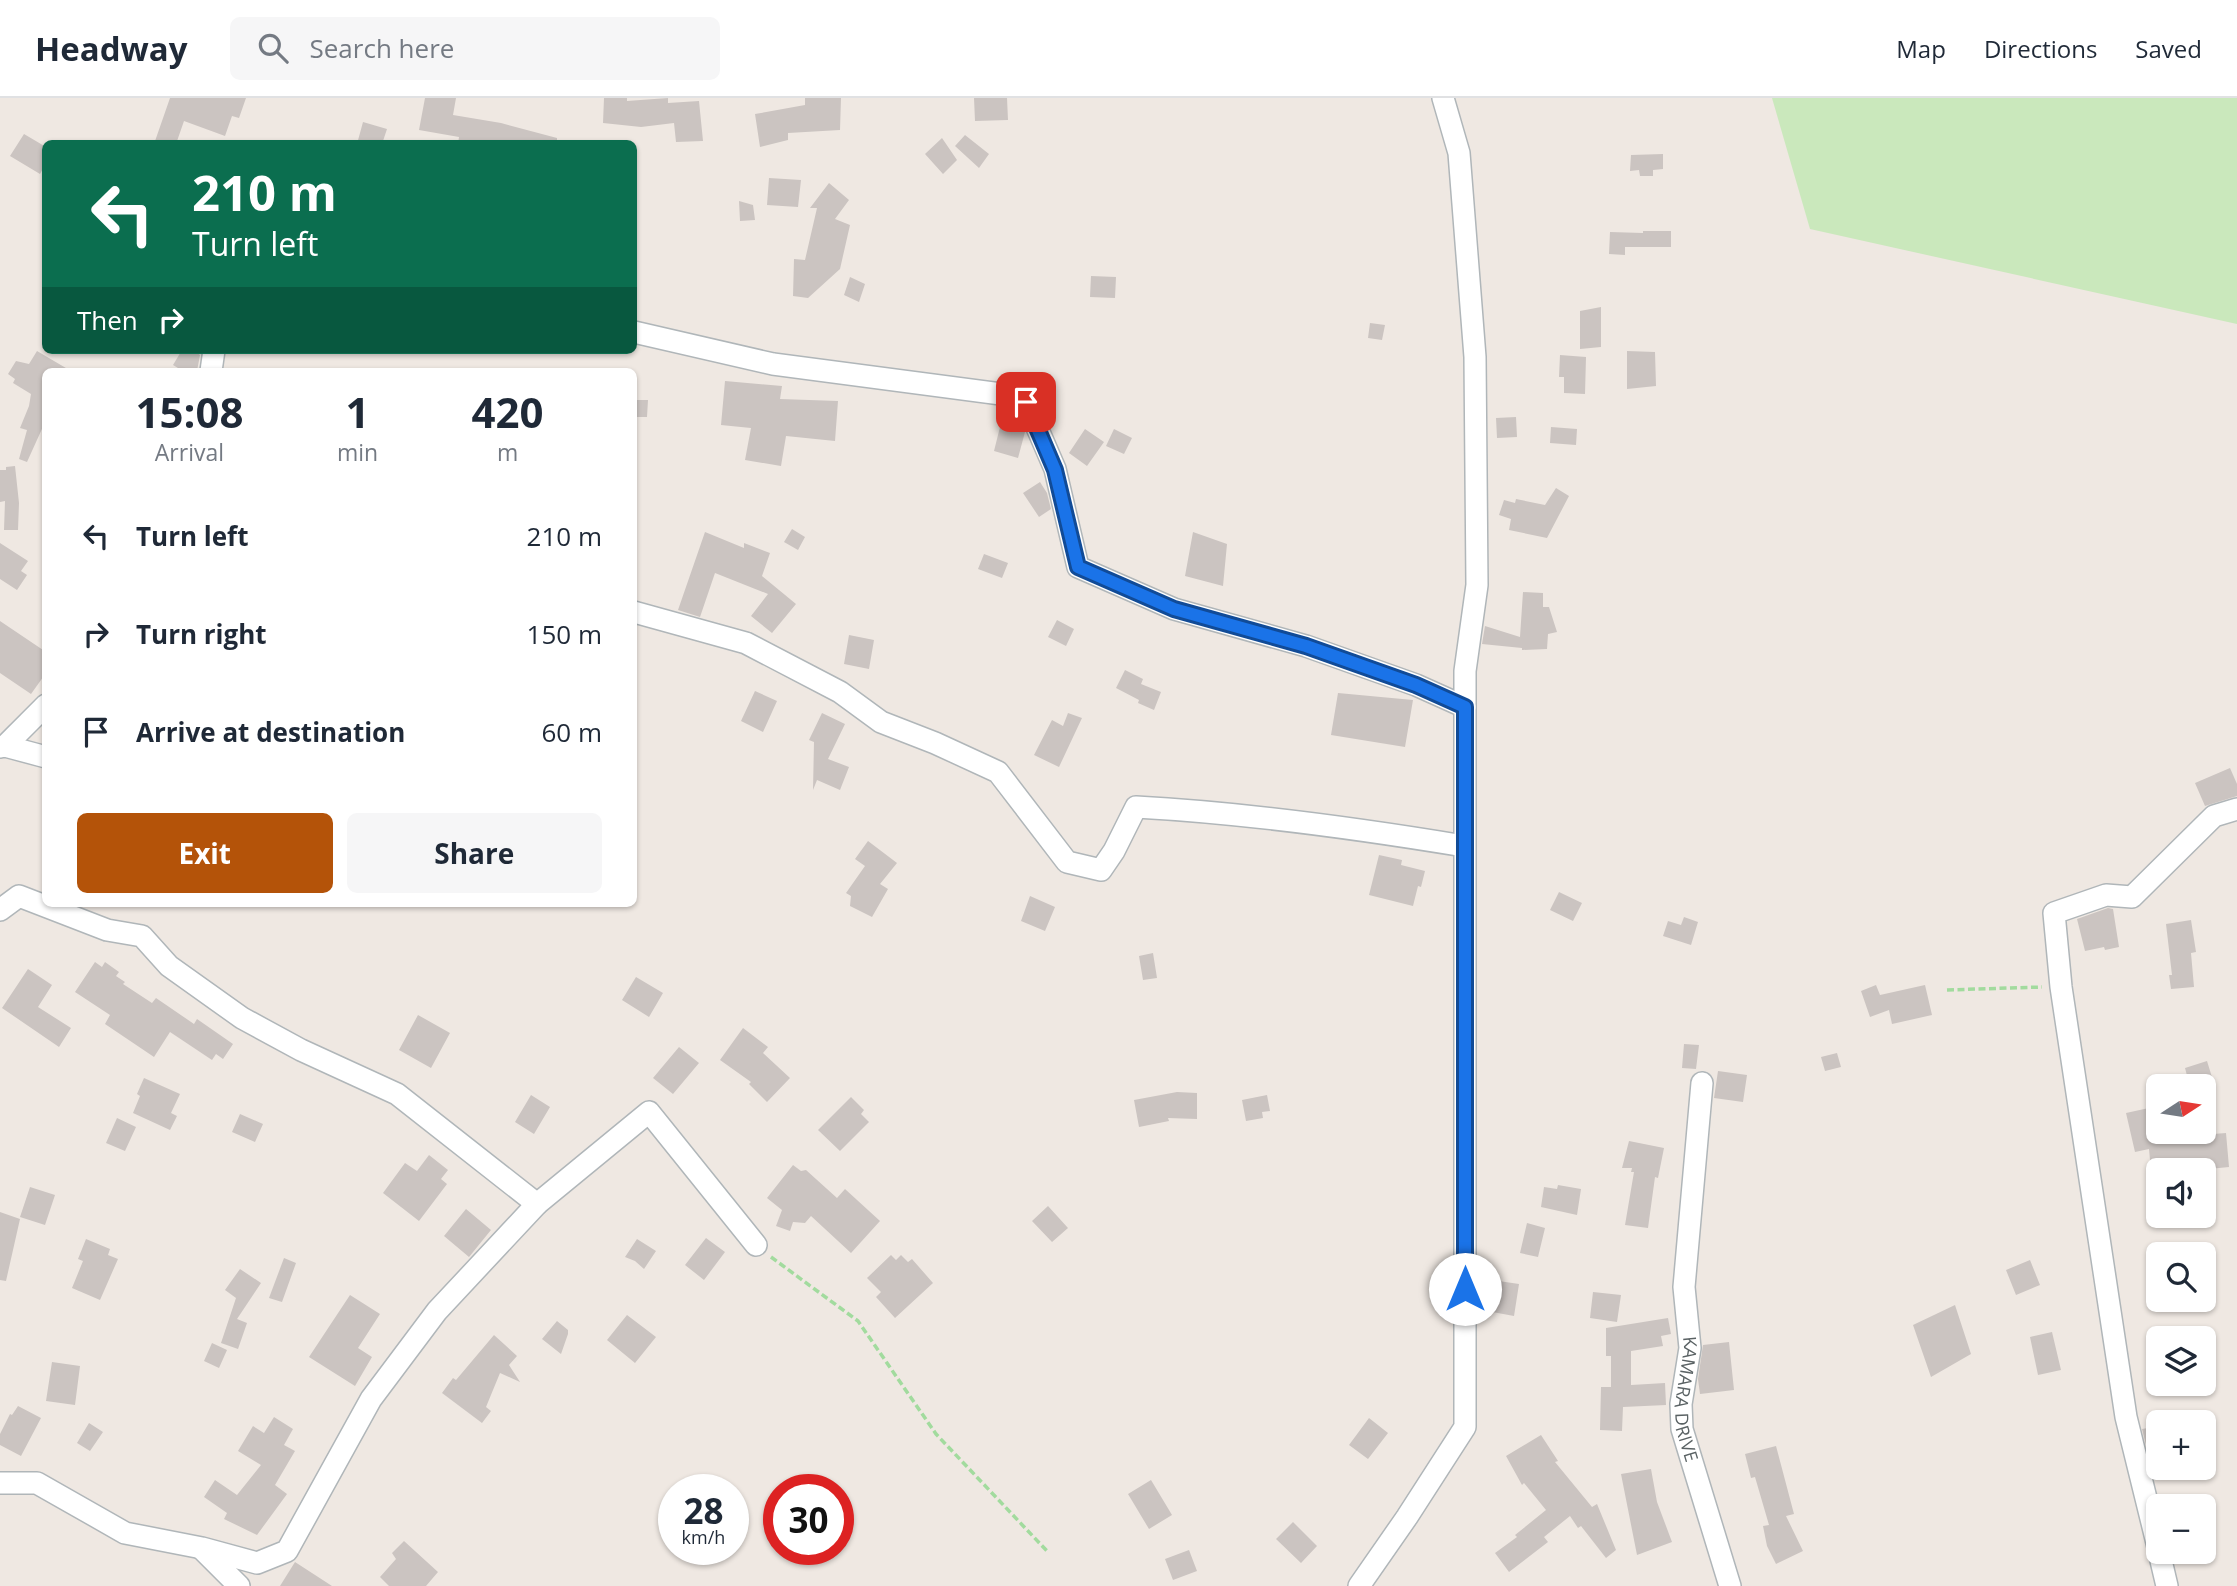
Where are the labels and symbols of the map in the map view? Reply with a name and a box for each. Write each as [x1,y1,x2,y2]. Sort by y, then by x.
pin [996,372,1056,432]
north arrow [2146,1074,2216,1144]
position arrow [1428,1252,1502,1326]
street label: KAMARA DRIVE [1669,1335,1704,1464]
speed limit sign: 30 [763,1474,854,1565]

